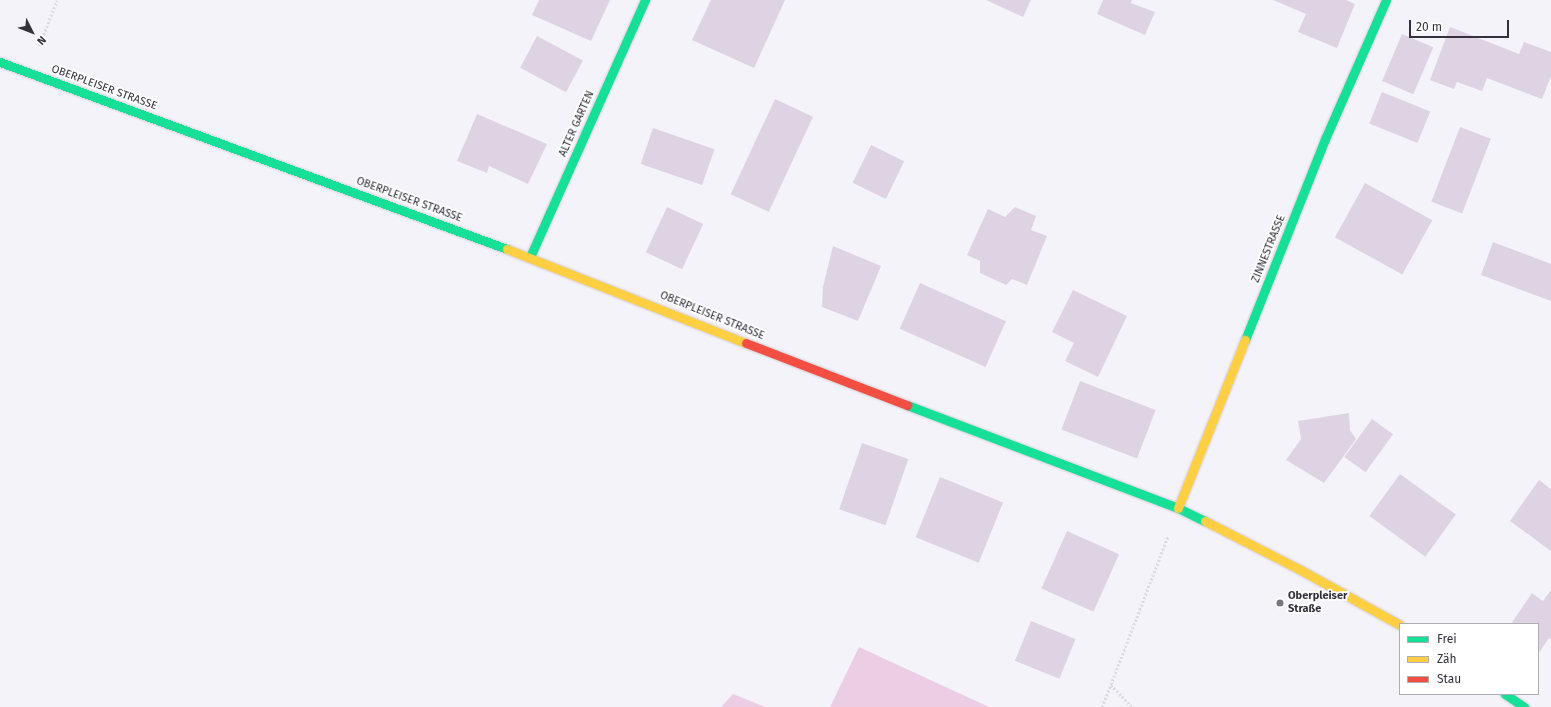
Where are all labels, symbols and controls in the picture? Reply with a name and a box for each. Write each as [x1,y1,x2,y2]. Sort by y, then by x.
north arrow [12,12,52,52]
scale bar [1411,12,1511,38]
text: 20 m [1416,20,1442,34]
text: N [34,33,49,47]
street label: OBERPLEISER STRASSE [49,63,159,113]
street label: ALTER GARTEN [557,89,597,159]
street label: OBERPLEISER STRASSE [354,175,464,225]
street label: ZINNESTRASSE [1249,213,1289,285]
street label: OBERPLEISER STRASSE [658,289,766,343]
place label: Oberpleiser Straße [1288,590,1347,616]
marker: Oberpleiser Straße [1275,598,1285,608]
legend [1399,623,1539,695]
text: Frei [1437,632,1457,646]
text: Zäh [1437,652,1457,666]
text: Stau [1437,672,1461,686]

